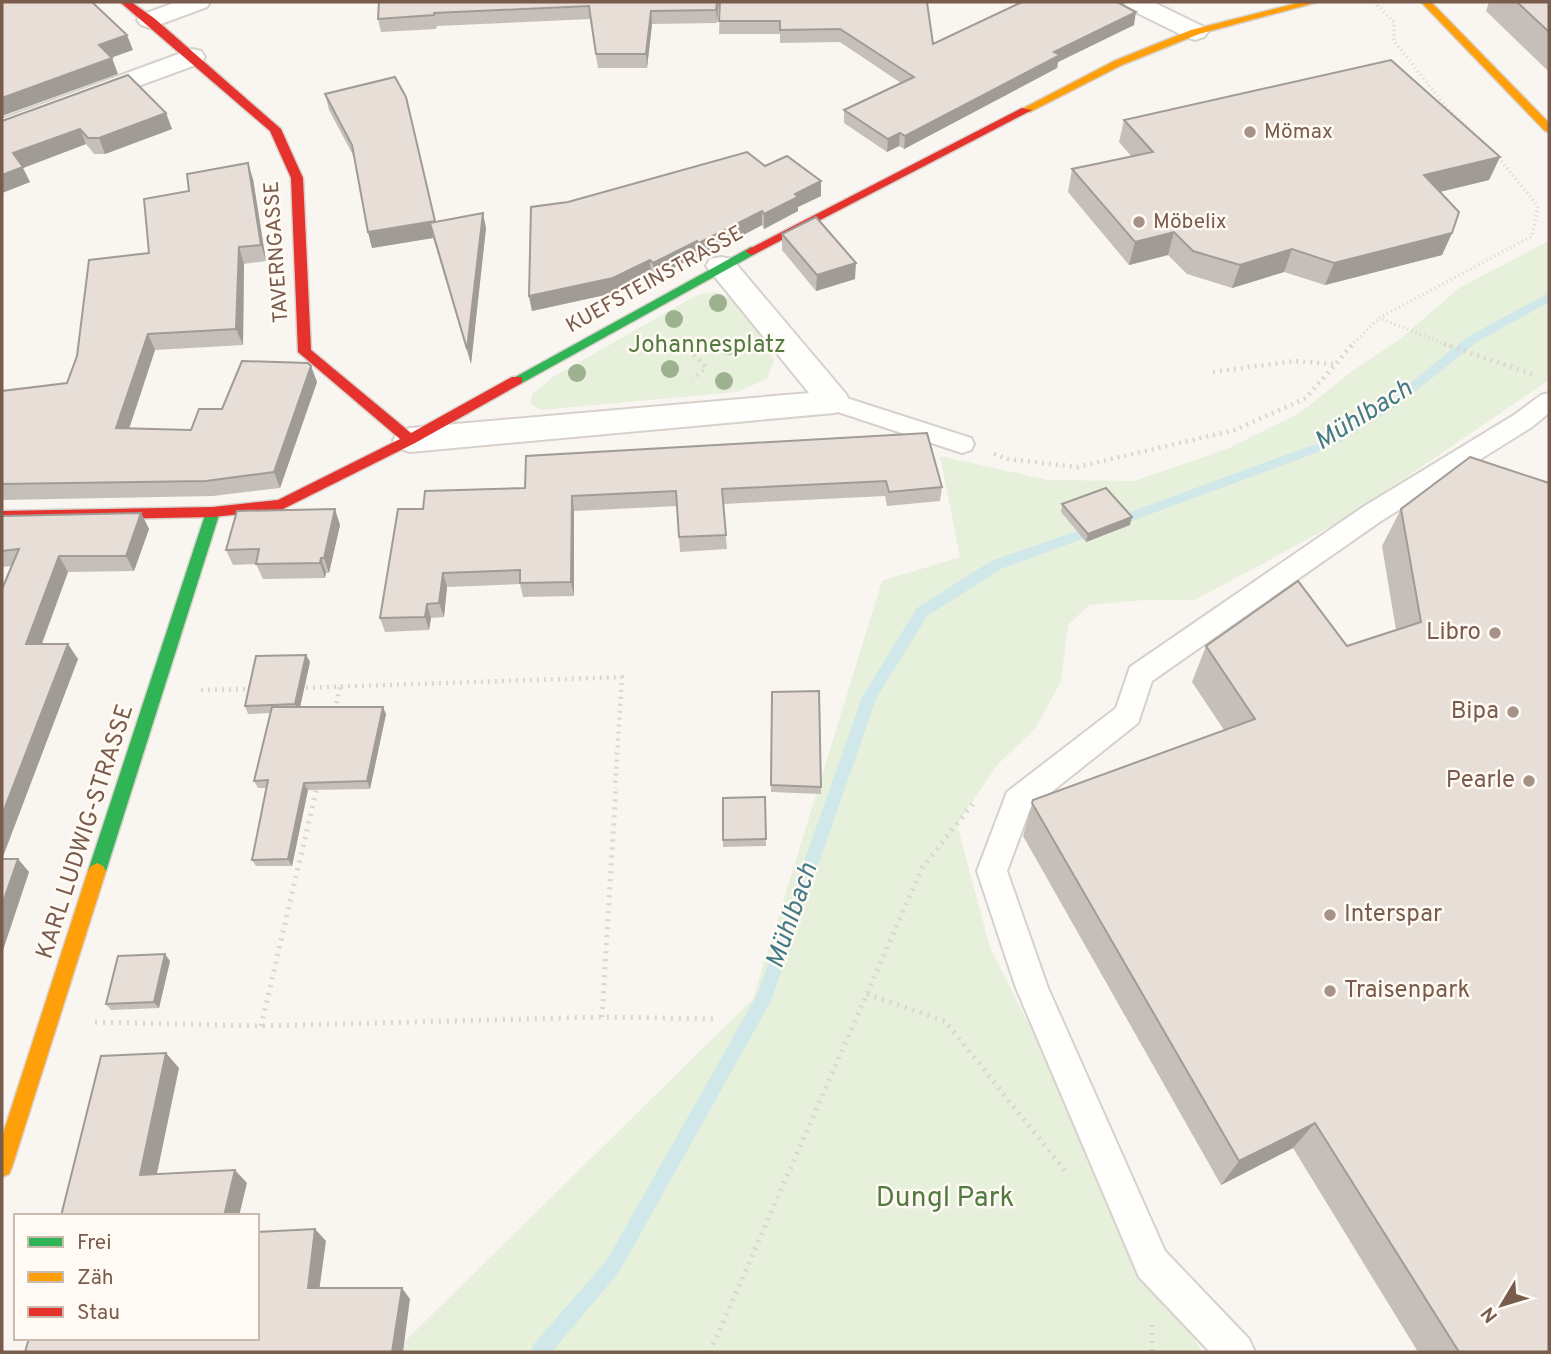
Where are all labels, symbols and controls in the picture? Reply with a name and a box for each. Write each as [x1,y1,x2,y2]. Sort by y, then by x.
place label: Mömax [1264,119,1333,146]
marker: Mömax [1242,124,1258,140]
street label: TAVERNGASSE [259,180,295,324]
place label: Möbelix [1153,209,1227,236]
marker: Möbelix [1131,214,1147,230]
street label: KUEFSTEINSTRASSE [562,220,748,340]
park label: Johannesplatz [628,331,786,361]
water label: Mühlbach [1309,373,1419,459]
place label: Libro [1426,618,1481,648]
marker: Libro [1487,625,1503,641]
place label: Bipa [1451,697,1499,727]
street label: KARL LUDWIG-STRASSE [31,701,141,963]
marker: Bipa [1505,704,1521,720]
place label: Pearle [1446,766,1515,796]
marker: Pearle [1521,773,1537,789]
water label: Mühlbach [760,859,826,973]
place label: Interspar [1344,900,1442,930]
marker: Interspar [1322,907,1338,923]
place label: Traisenpark [1344,976,1470,1006]
marker: Traisenpark [1322,983,1338,999]
park label: Dungl Park [876,1181,1014,1217]
legend [14,1214,259,1340]
text: Frei [77,1230,112,1257]
text: Zäh [77,1265,114,1292]
north arrow [1467,1270,1537,1340]
text: Stau [77,1300,120,1327]
text: N [1477,1301,1504,1327]

